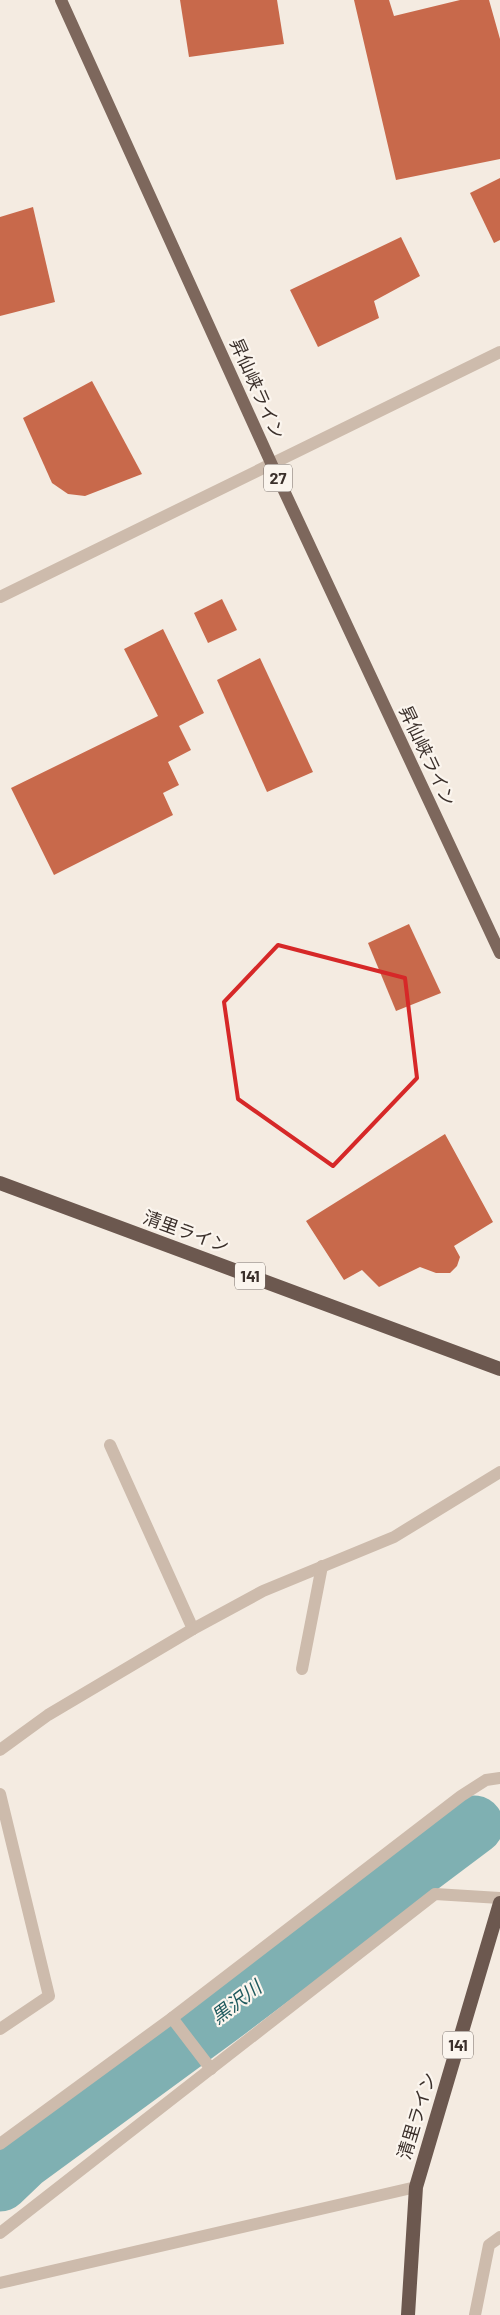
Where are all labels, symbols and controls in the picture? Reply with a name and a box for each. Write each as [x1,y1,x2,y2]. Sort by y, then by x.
street label: 昇仙峡ライン [226,335,290,442]
road number: 27 [264,464,292,492]
street label: 昇仙峡ライン [395,702,461,809]
street label: 清里ライン [140,1205,232,1257]
road number: 141 [235,1262,265,1290]
water label: 黒沢川 [206,1974,267,2028]
road number: 141 [443,2032,473,2058]
street label: 清里ライン [392,2069,440,2162]

